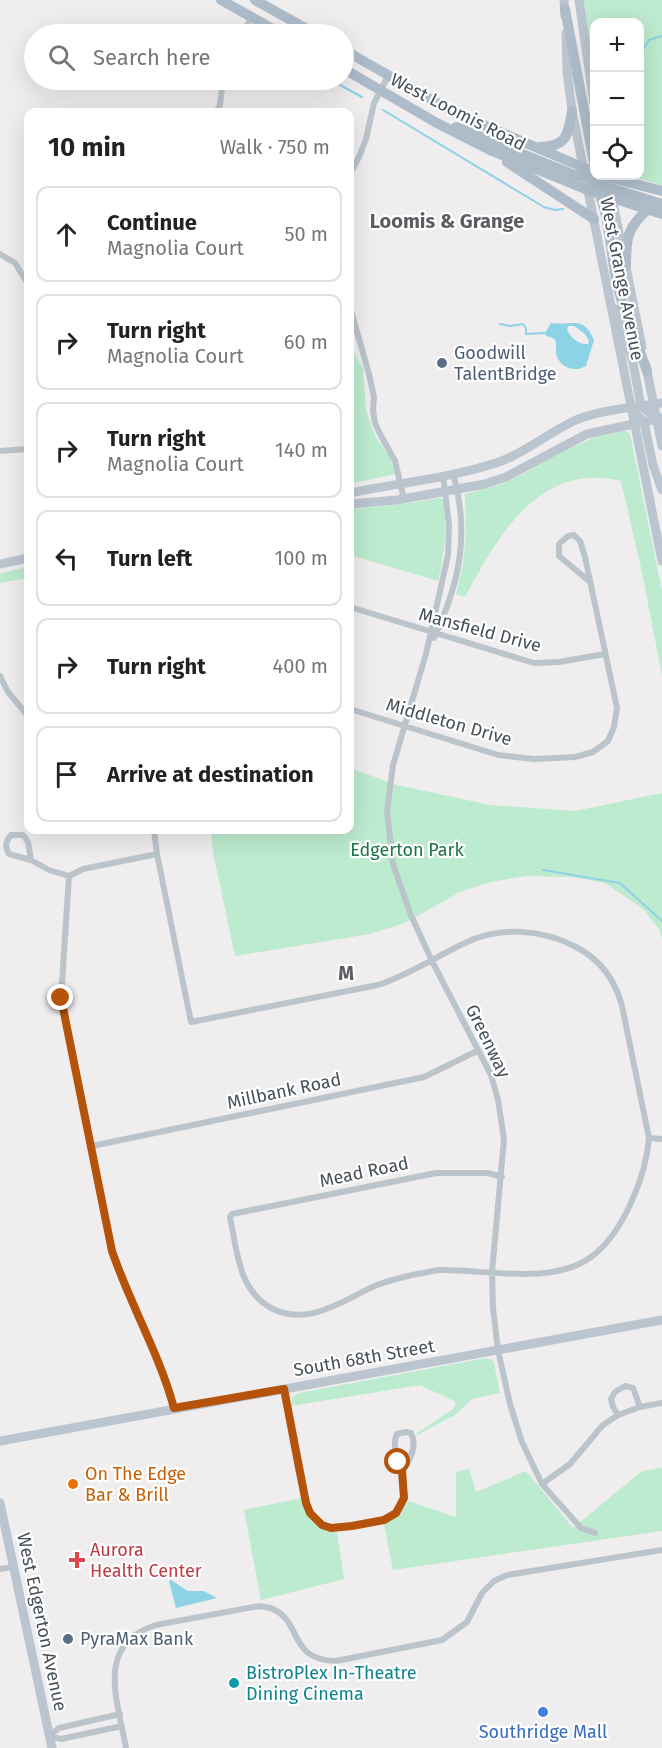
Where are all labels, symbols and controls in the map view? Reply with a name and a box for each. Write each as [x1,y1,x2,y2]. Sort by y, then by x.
map controls [590,18,644,180]
button: + [590,18,644,72]
search box [24,24,354,90]
icon: search [45,41,78,74]
text: Search here [93,44,211,71]
street label: West Loomis Road [387,68,529,156]
button: − [590,72,644,126]
button: locate [590,126,644,180]
text: 10 min [48,132,126,163]
text: Walk · 750 m [220,135,330,159]
street label: West Grange Avenue [595,196,649,362]
text: Continue [107,209,197,236]
district label: Loomis & Grange [370,209,524,233]
icon: ahead [50,218,83,251]
text: 50 m [284,222,328,246]
text: Magnolia Court [107,236,244,260]
text: Turn right [107,317,206,344]
icon: right [50,326,83,359]
text: 60 m [284,330,328,354]
place label: Goodwill TalentBridge [454,342,557,385]
text: Magnolia Court [107,344,244,368]
marker: Goodwill TalentBridge [435,356,449,370]
text: Turn right [107,425,206,452]
icon: right [50,434,83,467]
text: 140 m [275,438,328,462]
text: Magnolia Court [107,452,244,476]
icon: left [50,542,83,575]
text: Turn left [107,545,192,572]
text: 100 m [275,546,328,570]
street label: Mansfield Drive [416,603,544,657]
icon: right [50,650,83,683]
text: Turn right [107,653,206,680]
text: 400 m [273,654,328,678]
street label: Middleton Drive [384,694,514,750]
icon: arrive [50,758,83,791]
text: Arrive at destination [107,761,314,788]
park label: Edgerton Park [350,839,464,861]
district label: M [338,961,354,985]
route end [47,984,73,1010]
street label: Greenway [461,1001,515,1081]
street label: Millbank Road [225,1068,343,1114]
street label: Mead Road [317,1152,411,1192]
street label: South 68th Street [292,1335,437,1381]
route start [384,1448,410,1474]
place label: On The Edge Bar & Brill [85,1463,186,1506]
marker: On The Edge Bar & Brill [66,1477,80,1491]
street label: West Edgerton Avenue [12,1531,72,1713]
place label: Aurora Health Center [90,1539,202,1582]
marker: Aurora Health Center [68,1551,86,1569]
place label: PyraMax Bank [80,1628,194,1650]
marker: PyraMax Bank [61,1632,75,1646]
place label: BistroPlex In-Theatre Dining Cinema [246,1662,417,1705]
marker: BistroPlex In-Theatre Dining Cinema [227,1676,241,1690]
marker: Southridge Mall [536,1705,550,1719]
place label: Southridge Mall [479,1721,607,1743]

